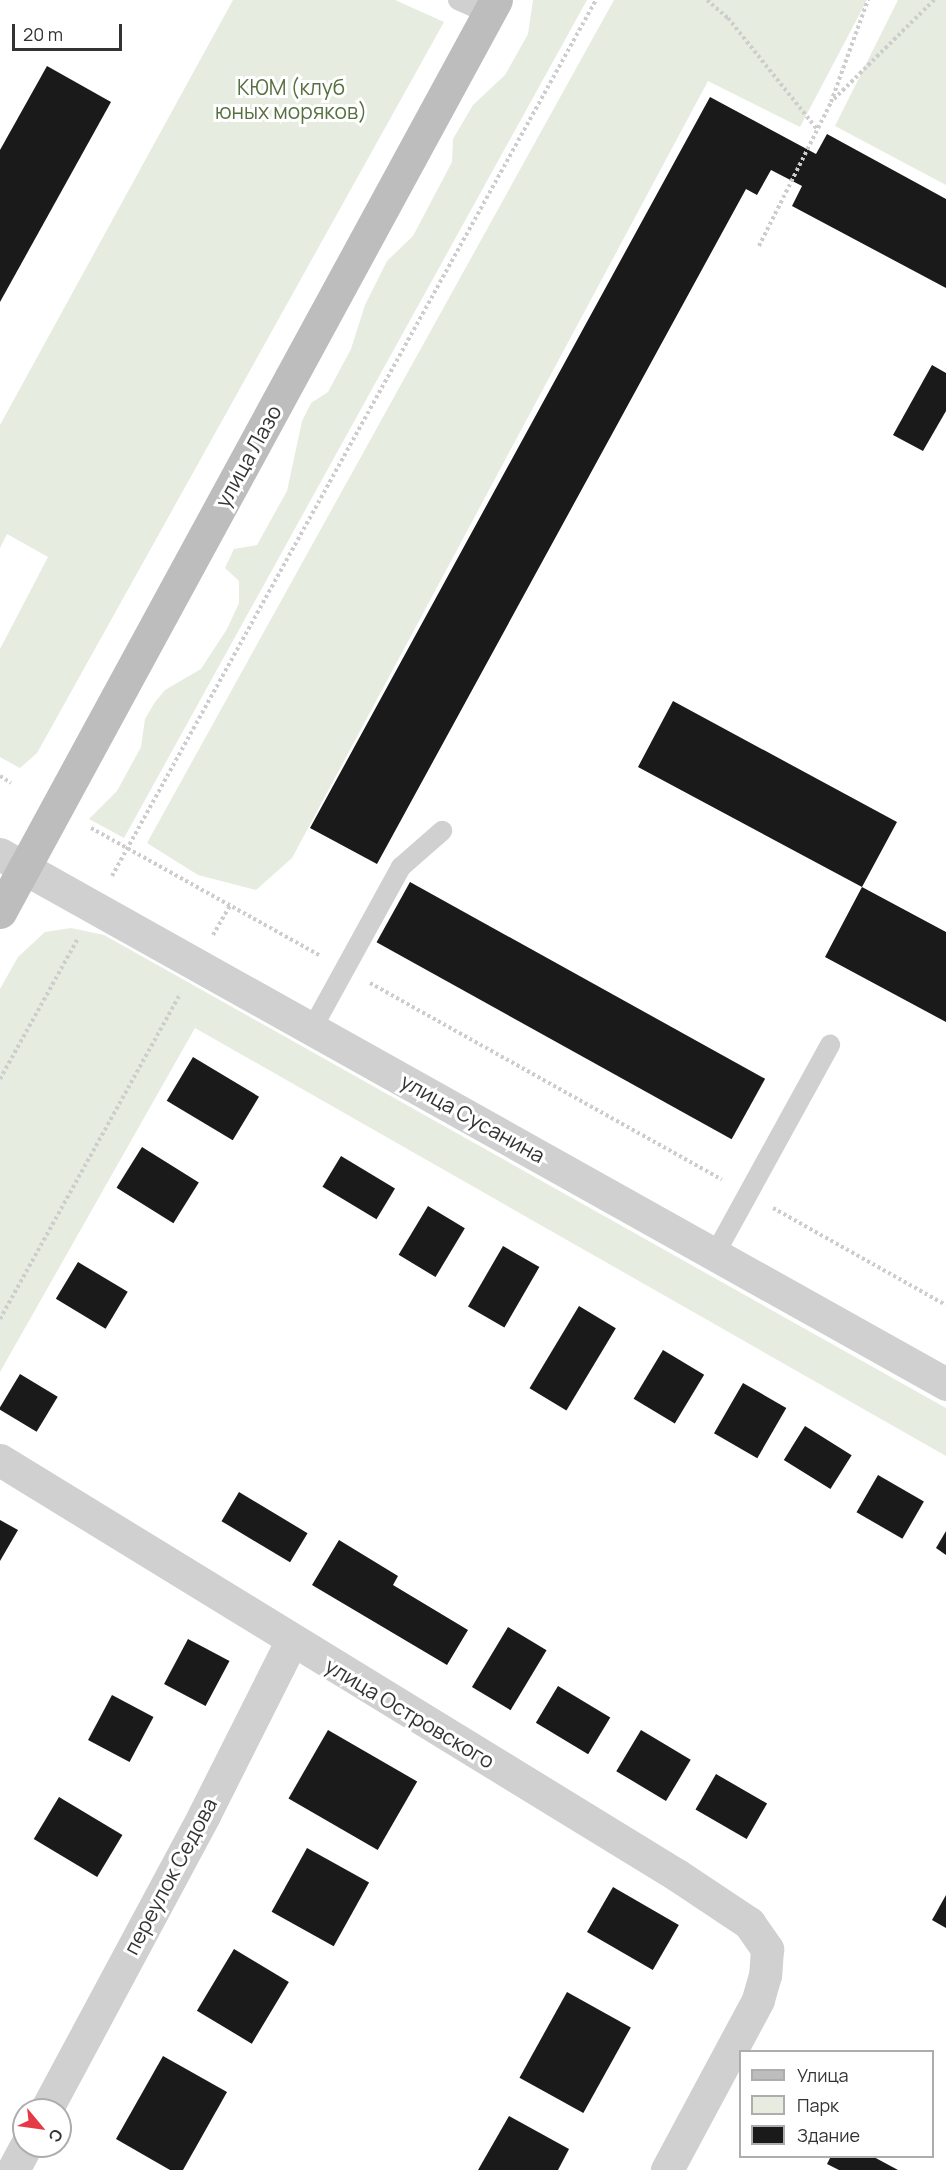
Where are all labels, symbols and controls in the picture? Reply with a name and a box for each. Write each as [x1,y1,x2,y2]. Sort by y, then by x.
scale bar [15,12,124,50]
text: 20 m [23,22,63,46]
park label: КЮМ (клуб юных моряков) [215,74,367,124]
street label: улица Лазо [210,401,286,511]
street label: улица Сусанина [397,1068,549,1168]
street label: улица Островского [321,1652,499,1774]
street label: переулок Седова [118,1793,222,1959]
legend [739,2050,934,2158]
text: Улица [797,2063,849,2087]
text: Парк [797,2093,839,2117]
north arrow [12,2098,72,2158]
text: Здание [797,2123,860,2147]
text: С [44,2125,68,2146]

